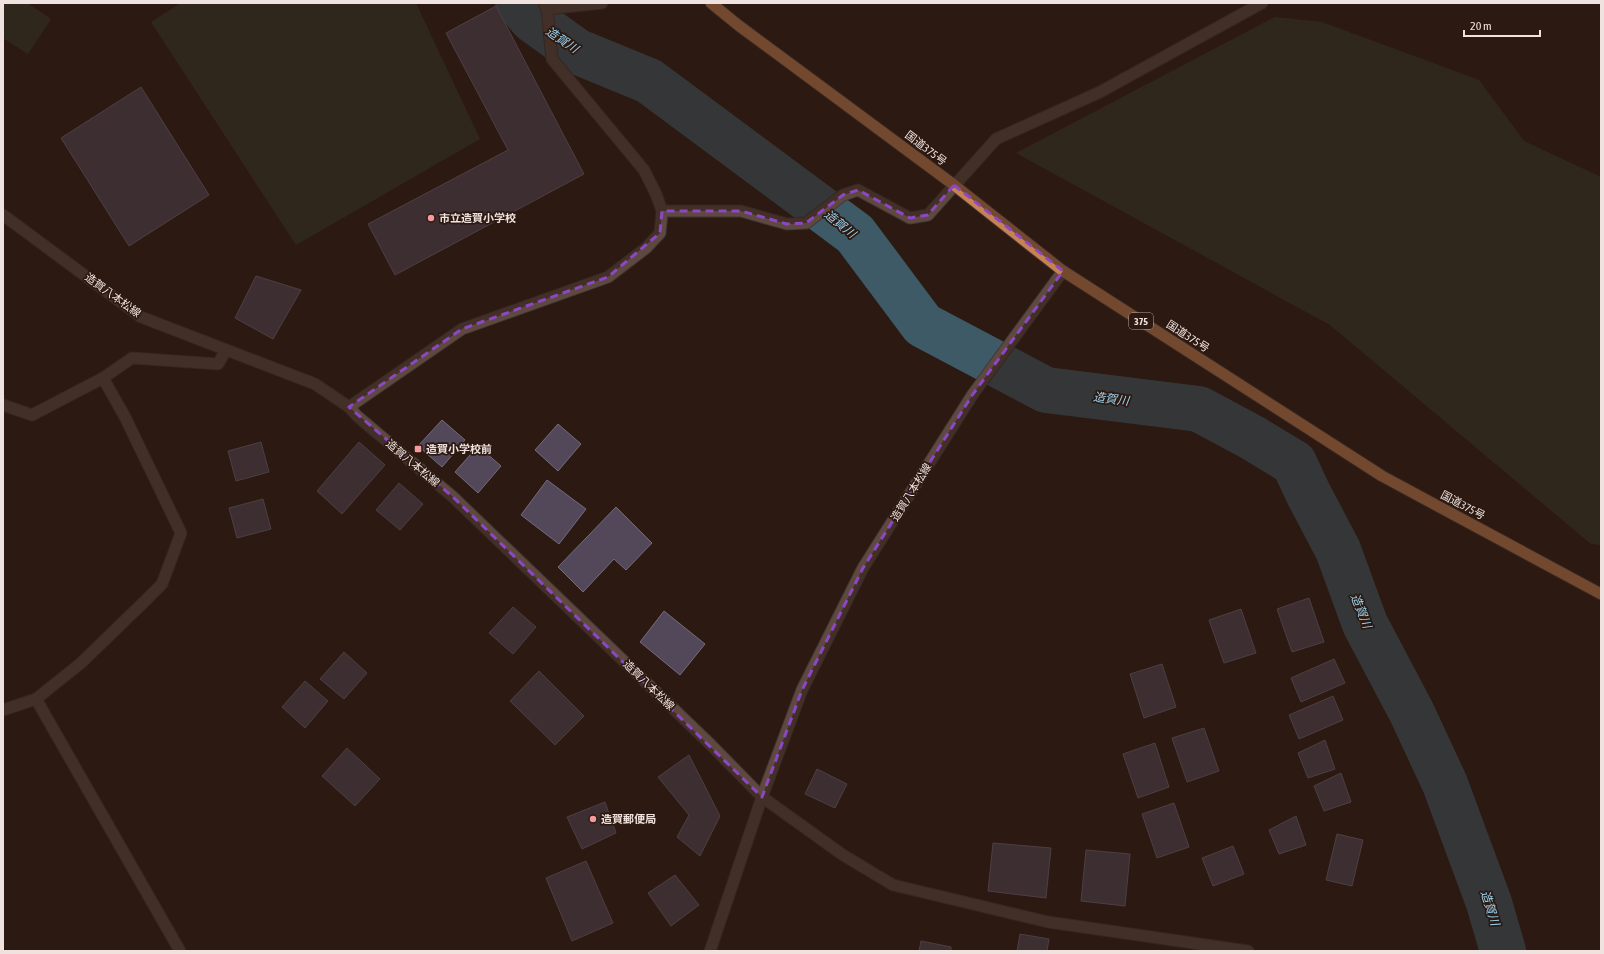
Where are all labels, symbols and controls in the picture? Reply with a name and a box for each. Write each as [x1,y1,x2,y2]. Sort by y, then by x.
scale bar [1464,12,1540,38]
text: 20 m [1470,19,1492,33]
water label: 造賀川 [543,24,582,57]
street label: 国道375号 [903,129,949,167]
water label: 造賀川 [822,207,860,242]
place label: 市立造賀小学校 [439,212,516,224]
marker: 市立造賀小学校 [426,213,436,223]
street label: 造賀八本松線 [83,271,143,319]
road number: 375 [1129,313,1153,329]
street label: 国道375号 [1164,318,1212,354]
water label: 造賀川 [1092,390,1132,408]
street label: 造賀八本松線 [384,437,442,489]
place label: 造賀小学校前 [426,443,492,455]
marker: 造賀小学校前 [413,444,423,454]
street label: 造賀八本松線 [888,461,934,523]
street label: 国道375号 [1439,488,1487,522]
water label: 造賀川 [1348,592,1375,632]
street label: 造賀八本松線 [621,658,677,712]
place label: 造賀郵便局 [601,813,656,825]
marker: 造賀郵便局 [588,814,598,824]
water label: 造賀川 [1478,889,1503,929]

